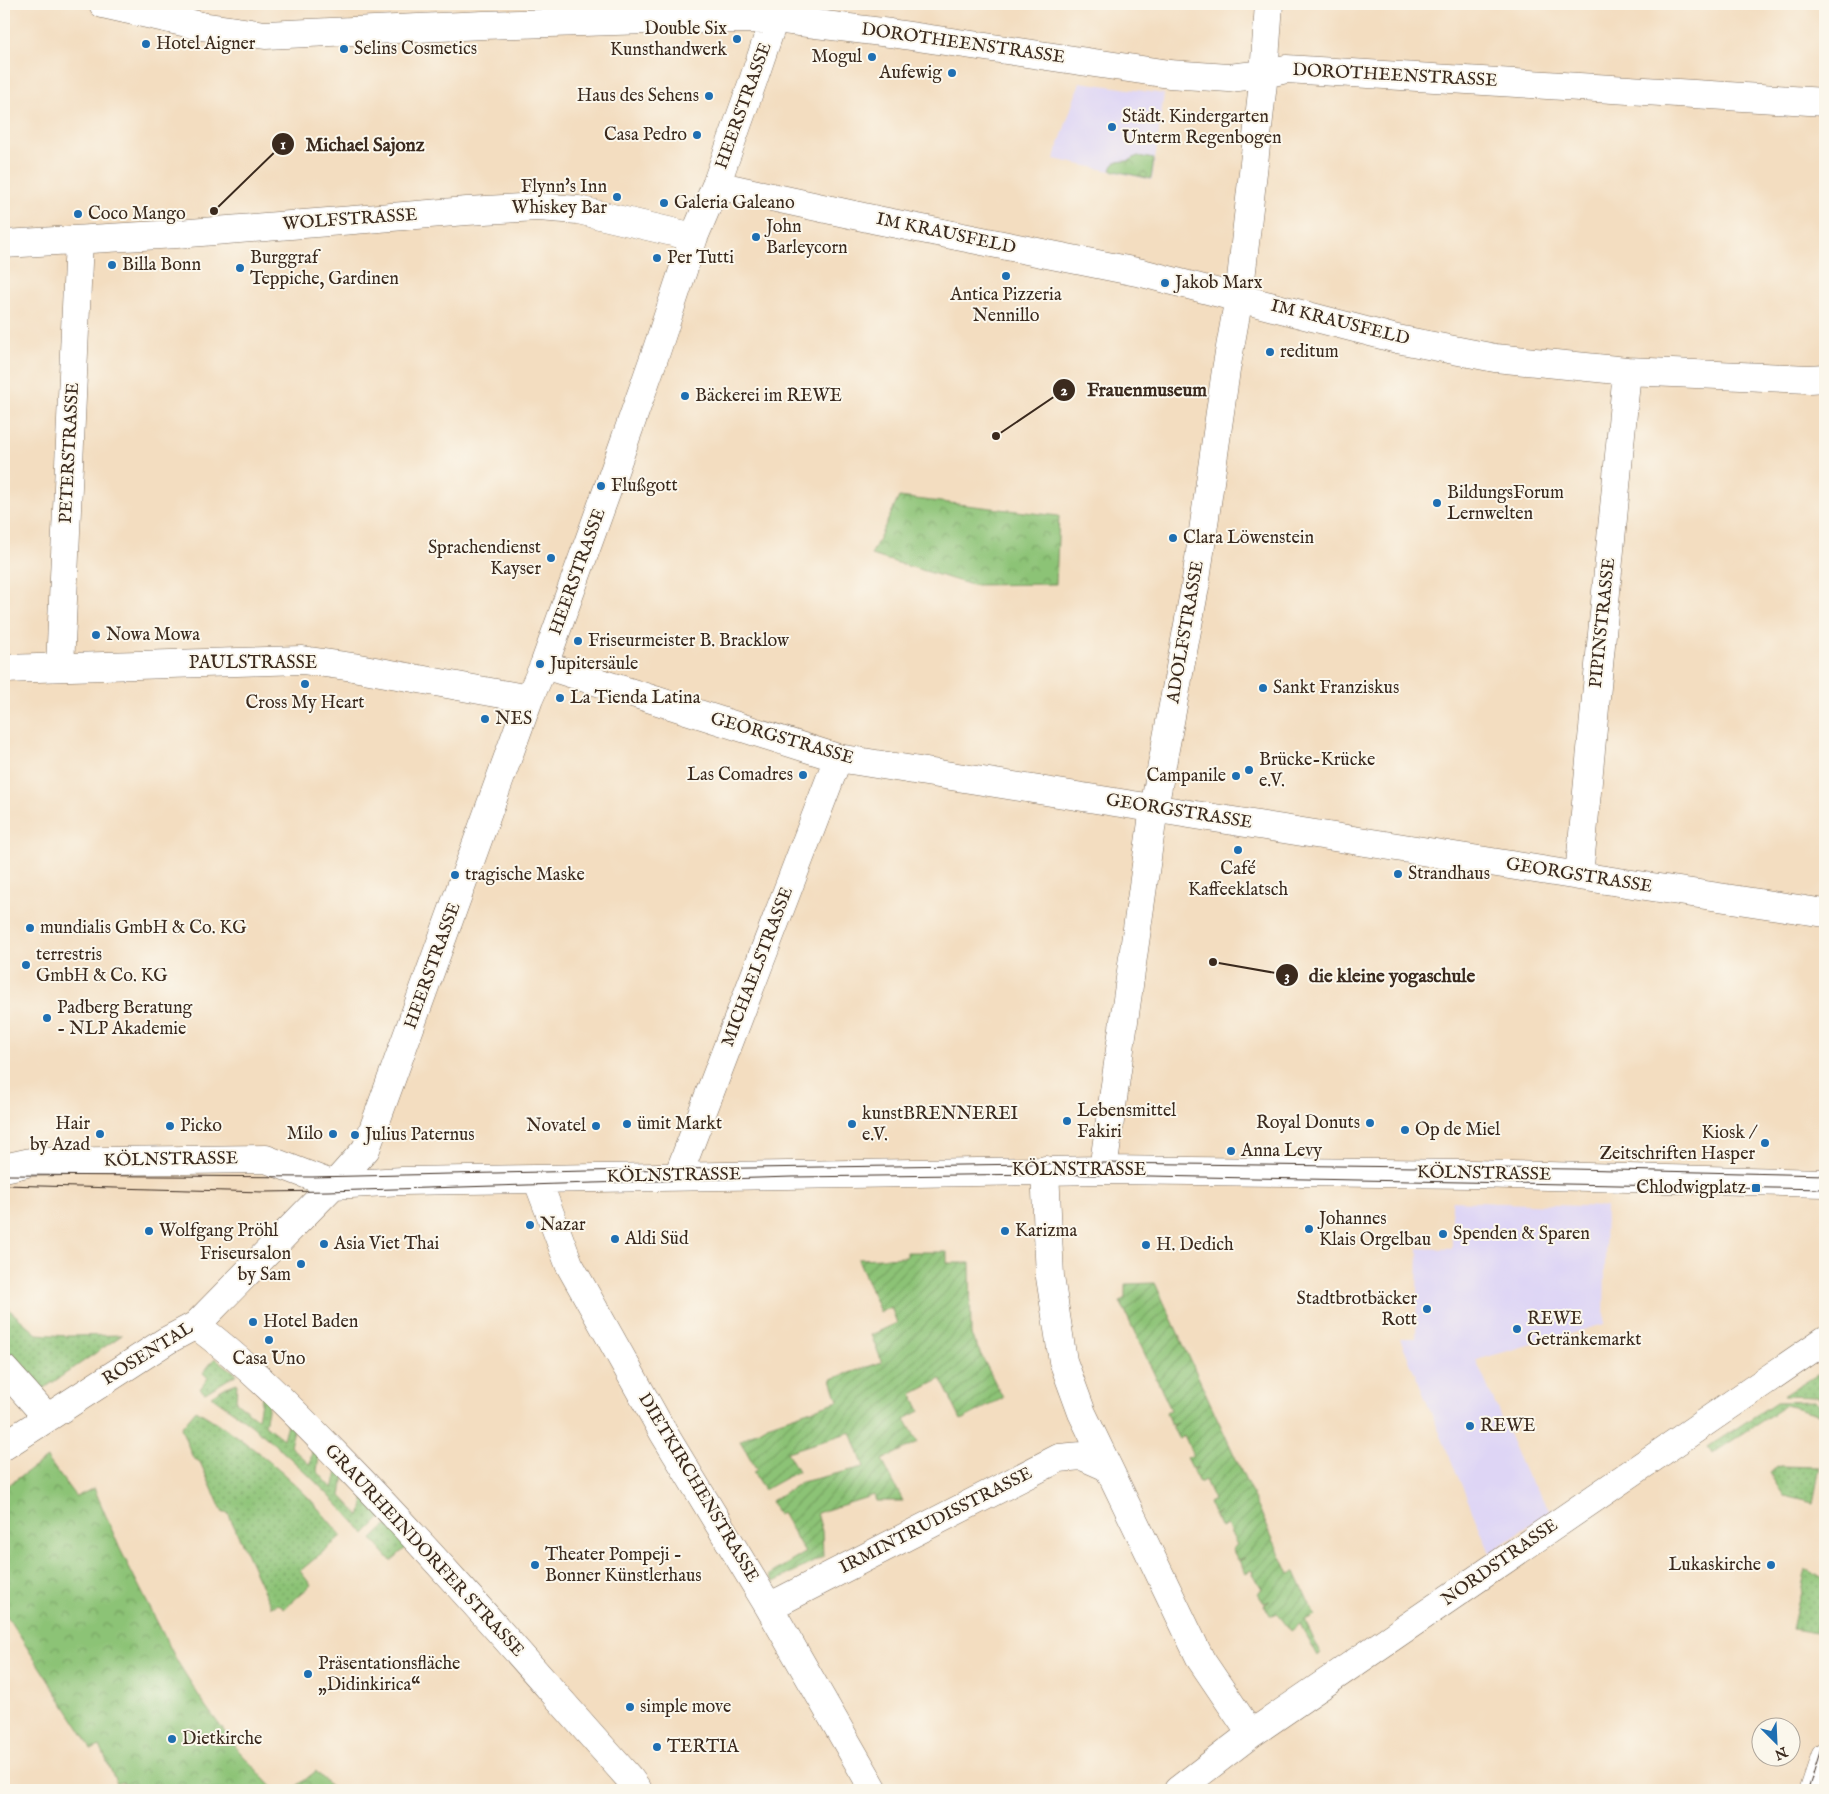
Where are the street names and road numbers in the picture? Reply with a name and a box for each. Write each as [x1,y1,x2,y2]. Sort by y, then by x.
street label: DOROTHEENSTRASSE [860,18,1066,70]
street label: HEERSTRASSE [710,40,778,172]
street label: DOROTHEENSTRASSE [1292,59,1498,93]
street label: WOLFSTRASSE [282,204,418,236]
street label: IM KRAUSFELD [874,208,1018,260]
street label: IM KRAUSFELD [1268,295,1412,351]
street label: PETERSTRASSE [55,382,85,524]
street label: HEERSTRASSE [544,506,612,638]
street label: PIPINSTRASSE [1585,557,1621,689]
street label: ADOLFSTRASSE [1162,559,1210,706]
street label: PAULSTRASSE [189,652,317,675]
street label: GEORGSTRASSE [708,708,856,770]
street label: GEORGSTRASSE [1104,789,1254,835]
street label: GEORGSTRASSE [1504,853,1654,899]
street label: MICHAELSTRASSE [717,884,799,1050]
street label: HEERSTRASSE [399,900,467,1032]
street label: KÖLNSTRASSE [104,1146,238,1173]
street label: KÖLNSTRASSE [1012,1158,1146,1182]
street label: KÖLNSTRASSE [1417,1160,1551,1187]
street label: KÖLNSTRASSE [607,1162,741,1189]
street label: ROSENTAL [98,1317,198,1391]
street label: DIETKIRCHENSTRASSE [632,1389,764,1587]
street label: GRAURHEINDORFER STRASSE [319,1440,529,1662]
street label: IRMINTRUDISSTRASSE [836,1462,1036,1580]
street label: NORDSTRASSE [1437,1514,1563,1612]

